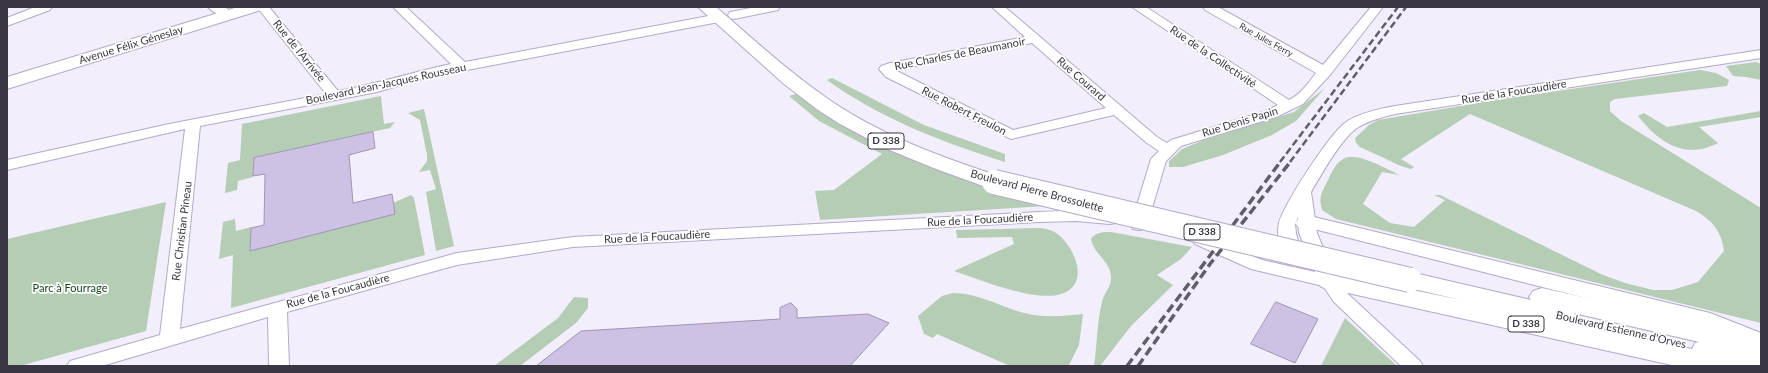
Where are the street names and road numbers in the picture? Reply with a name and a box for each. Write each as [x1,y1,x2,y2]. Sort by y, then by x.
street label: Rue de l'Arrivée [270,17,328,85]
street label: Rue Jules Ferry [1237,21,1295,59]
street label: Avenue Félix Géneslay [77,23,185,67]
street label: Rue de la Collectivité [1167,23,1259,91]
street label: Rue Charles de Beaumanoir [893,35,1027,73]
street label: Rue Courard [1054,54,1108,104]
street label: Boulevard Jean-Jacques Rousseau [305,61,467,107]
street label: Rue de la Foucaudière [1460,77,1568,107]
street label: Rue Robert Freulon [919,84,1009,138]
street label: Rue Denis Papin [1200,104,1280,140]
road number: D 338 [868,133,904,149]
street label: Boulevard Pierre Brossolette [969,167,1105,215]
street label: Rue Christian Pineau [169,180,195,282]
street label: Rue de la Foucaudière [927,211,1033,229]
road number: D 338 [1184,224,1220,240]
street label: Rue de la Foucaudière [604,228,710,246]
street label: Rue de la Foucaudière [285,271,391,311]
street label: Boulevard Estienne d'Orves [1555,309,1687,351]
road number: D 338 [1508,316,1544,332]

